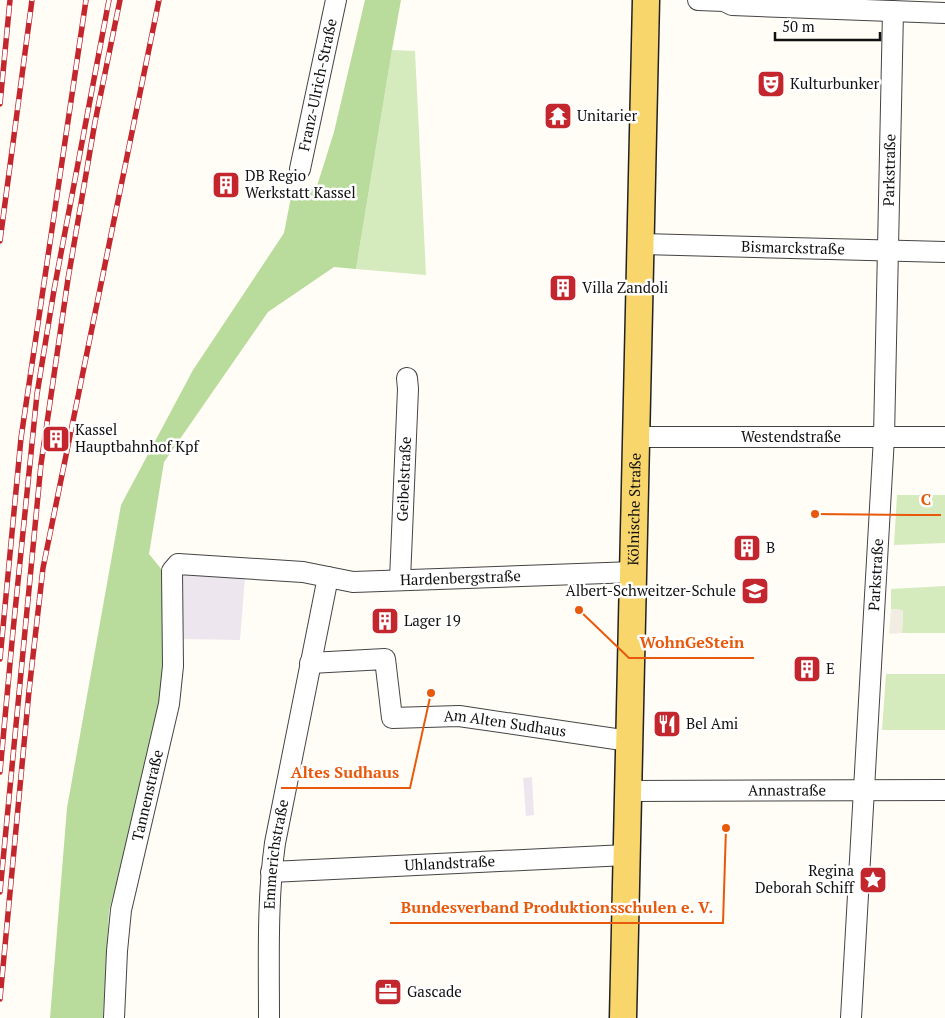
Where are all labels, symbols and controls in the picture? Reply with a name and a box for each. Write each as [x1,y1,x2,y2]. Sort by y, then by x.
scale bar [775,10,880,42]
text: 50 m [782,16,815,36]
street label: Franz-Ulrich-Straße [293,17,341,153]
theatre icon: Kulturbunker [756,69,786,99]
place label: Kulturbunker [790,73,880,93]
temple icon: Unitarier [543,101,573,131]
place label: Unitarier [577,105,637,125]
street label: Parkstraße [878,133,899,206]
place label: DB Regio Werkstatt Kassel [245,165,356,202]
building icon: DB Regio Werkstatt Kassel [211,170,241,200]
street label: Bismarckstraße [741,236,845,258]
building icon: Villa Zandoli [548,273,578,303]
place label: Villa Zandoli [582,277,668,297]
place label: Kassel Hauptbahnhof Kpf [75,419,200,456]
building icon: Kassel Hauptbahnhof Kpf [41,424,71,454]
street label: Westendstraße [741,426,841,446]
street label: Geibelstraße [391,436,415,522]
street label: Kölnische Straße [622,452,645,566]
callout: C [910,484,941,515]
text: C [921,488,931,510]
building icon: B [732,533,762,563]
place label: B [766,537,775,557]
street label: Parkstraße [863,538,887,611]
street label: Hardenbergstraße [400,565,521,589]
school or university icon: Albert-Schweitzer-Schule [740,576,770,606]
place label: Albert-Schweitzer-Schule [565,580,736,600]
building icon: Lager 19 [370,606,400,636]
place label: Lager 19 [404,610,461,630]
callout: WohnGeStein [629,627,754,658]
text: WohnGeStein [640,631,745,653]
building icon: E [792,654,822,684]
place label: E [826,658,835,678]
street label: Am Alten Sudhaus [443,704,568,741]
restaurant icon: Bel Ami [652,709,682,739]
place label: Bel Ami [686,713,738,733]
street label: Tannenstraße [126,747,167,843]
callout: Altes Sudhaus [281,757,410,788]
text: Altes Sudhaus [291,761,399,783]
street label: Annastraße [748,779,826,800]
street label: Emmerichstraße [259,798,292,910]
street label: Uhlandstraße [404,850,496,875]
place label: Regina Deborah Schiff [755,860,855,897]
place icon: Regina Deborah Schiff [858,865,888,895]
callout: Bundesverband Produktionsschulen e. V. [390,892,723,923]
text: Bundesverband Produktionsschulen e. V. [401,896,713,918]
office icon: Gascade [373,977,403,1007]
place label: Gascade [407,981,462,1001]

